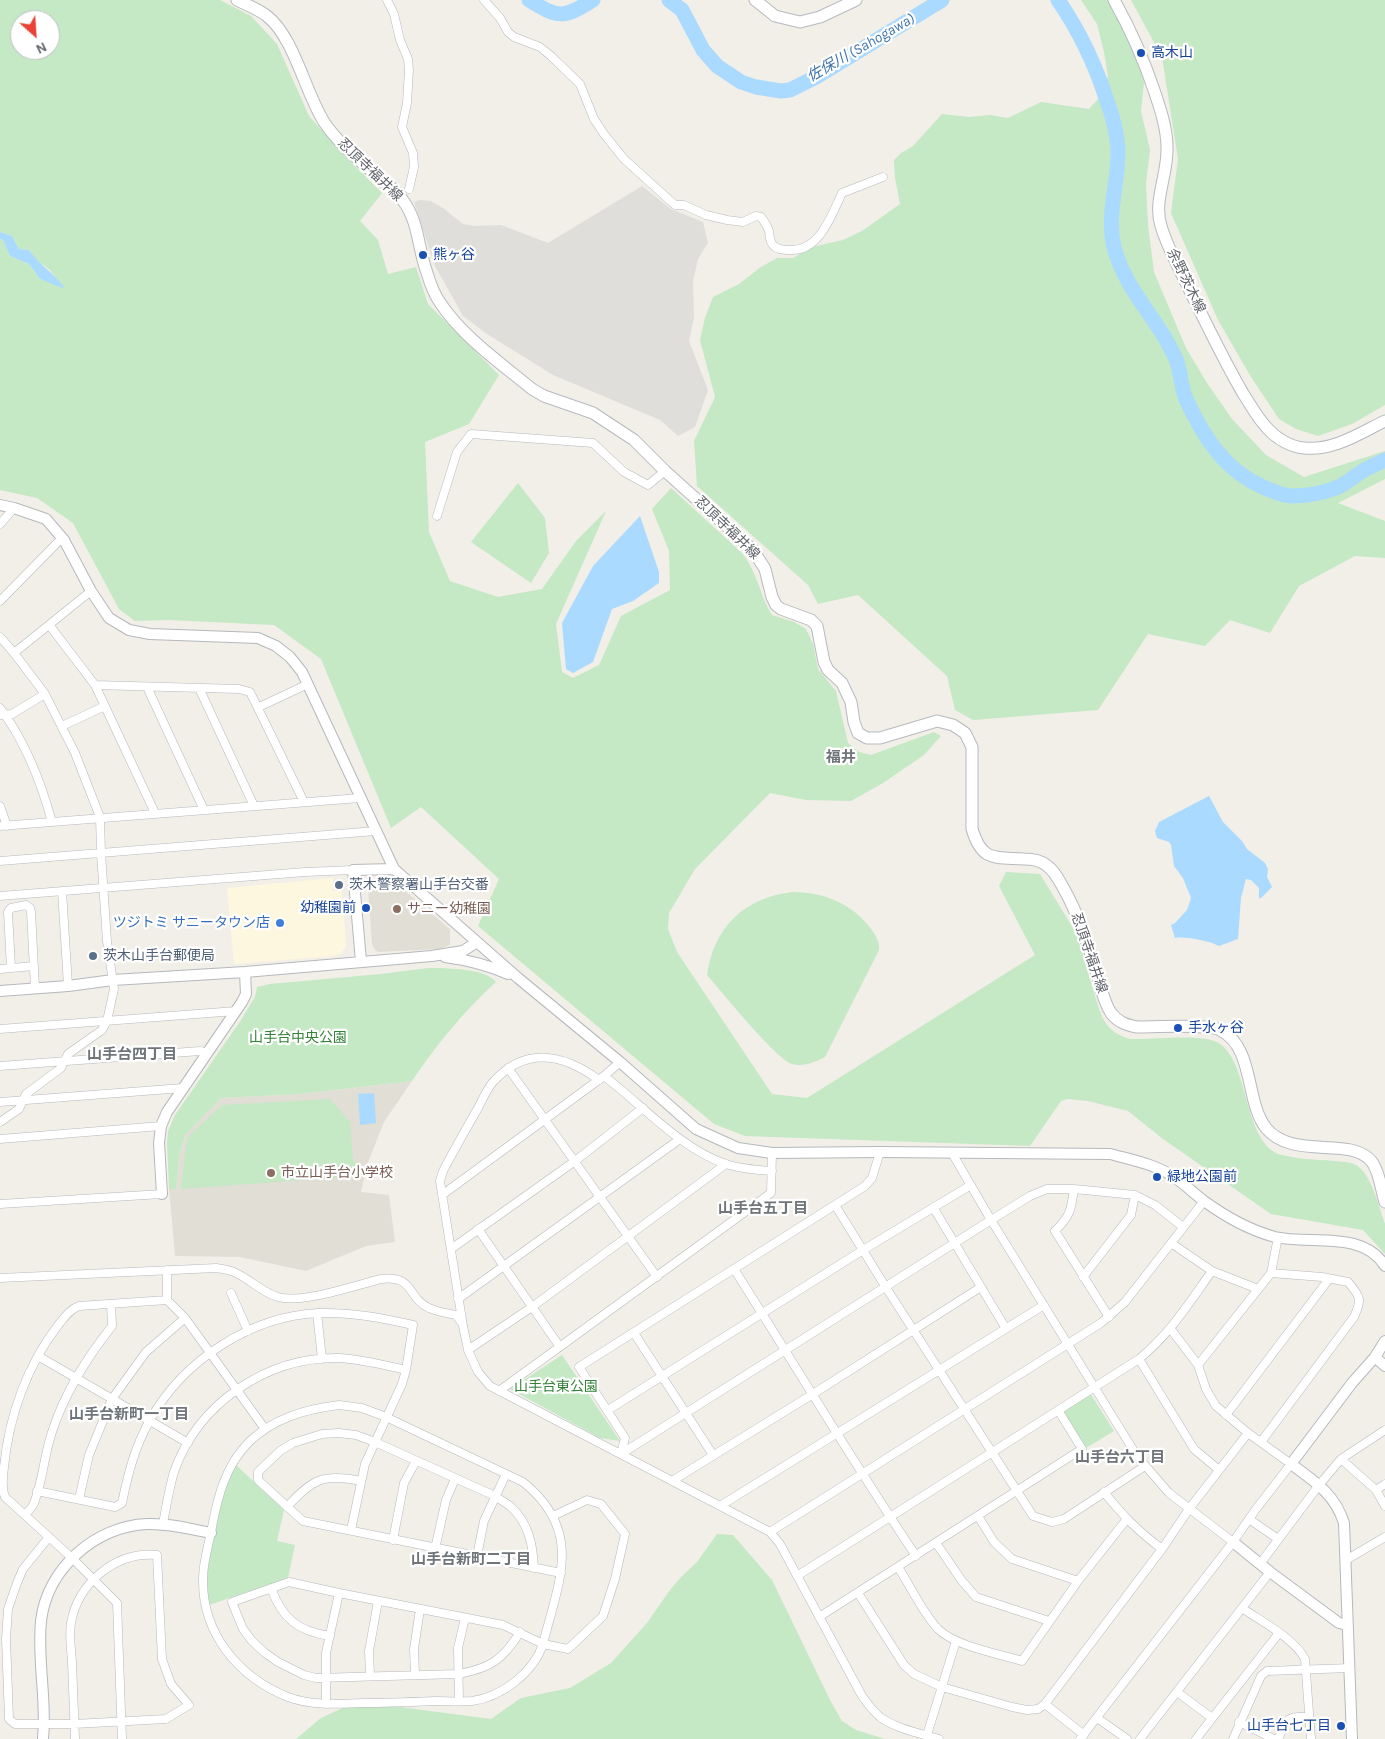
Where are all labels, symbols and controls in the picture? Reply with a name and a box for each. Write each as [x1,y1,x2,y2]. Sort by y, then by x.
north arrow [10,10,60,60]
water label: 佐保川 (Sahogawa) [804,10,918,86]
text: N [33,38,50,58]
place label: 高木山 [1151,45,1193,61]
marker: 高木山 [1135,47,1147,59]
street label: 忍頂寺福井線 [334,135,406,205]
street label: 余野茨木線 [1163,246,1209,316]
place label: 熊ヶ谷 [433,247,475,263]
marker: 熊ヶ谷 [417,249,429,261]
street label: 忍頂寺福井線 [691,493,763,563]
district label: 福井 [826,749,856,767]
place label: 茨木警察署山手台交番 [349,877,489,893]
marker: 茨木警察署山手台交番 [333,879,345,891]
place label: 幼稚園前 [300,900,356,916]
place label: サニー幼稚園 [407,901,491,917]
marker: 幼稚園前 [360,902,372,914]
marker: サニー幼稚園 [391,903,403,915]
street label: 忍頂寺福井線 [1067,911,1111,995]
place label: ツジトミ サニータウン店 [113,915,270,931]
marker: ツジトミ サニータウン店 [274,917,286,929]
place label: 茨木山手台郵便局 [103,948,215,964]
marker: 茨木山手台郵便局 [87,950,99,962]
place label: 手水ヶ谷 [1188,1020,1244,1036]
marker: 手水ヶ谷 [1172,1022,1184,1034]
park label: 山手台中央公園 [249,1030,347,1046]
district label: 山手台四丁目 [87,1046,177,1064]
place label: 市立山手台小学校 [281,1165,393,1181]
marker: 市立山手台小学校 [265,1167,277,1179]
place label: 緑地公園前 [1167,1169,1237,1185]
marker: 緑地公園前 [1151,1171,1163,1183]
district label: 山手台五丁目 [718,1200,808,1218]
park label: 山手台東公園 [514,1379,598,1395]
district label: 山手台新町一丁目 [69,1406,189,1424]
district label: 山手台六丁目 [1075,1449,1165,1467]
district label: 山手台新町二丁目 [411,1551,531,1569]
place label: 山手台七丁目 [1247,1718,1331,1734]
marker: 山手台七丁目 [1335,1720,1347,1732]

